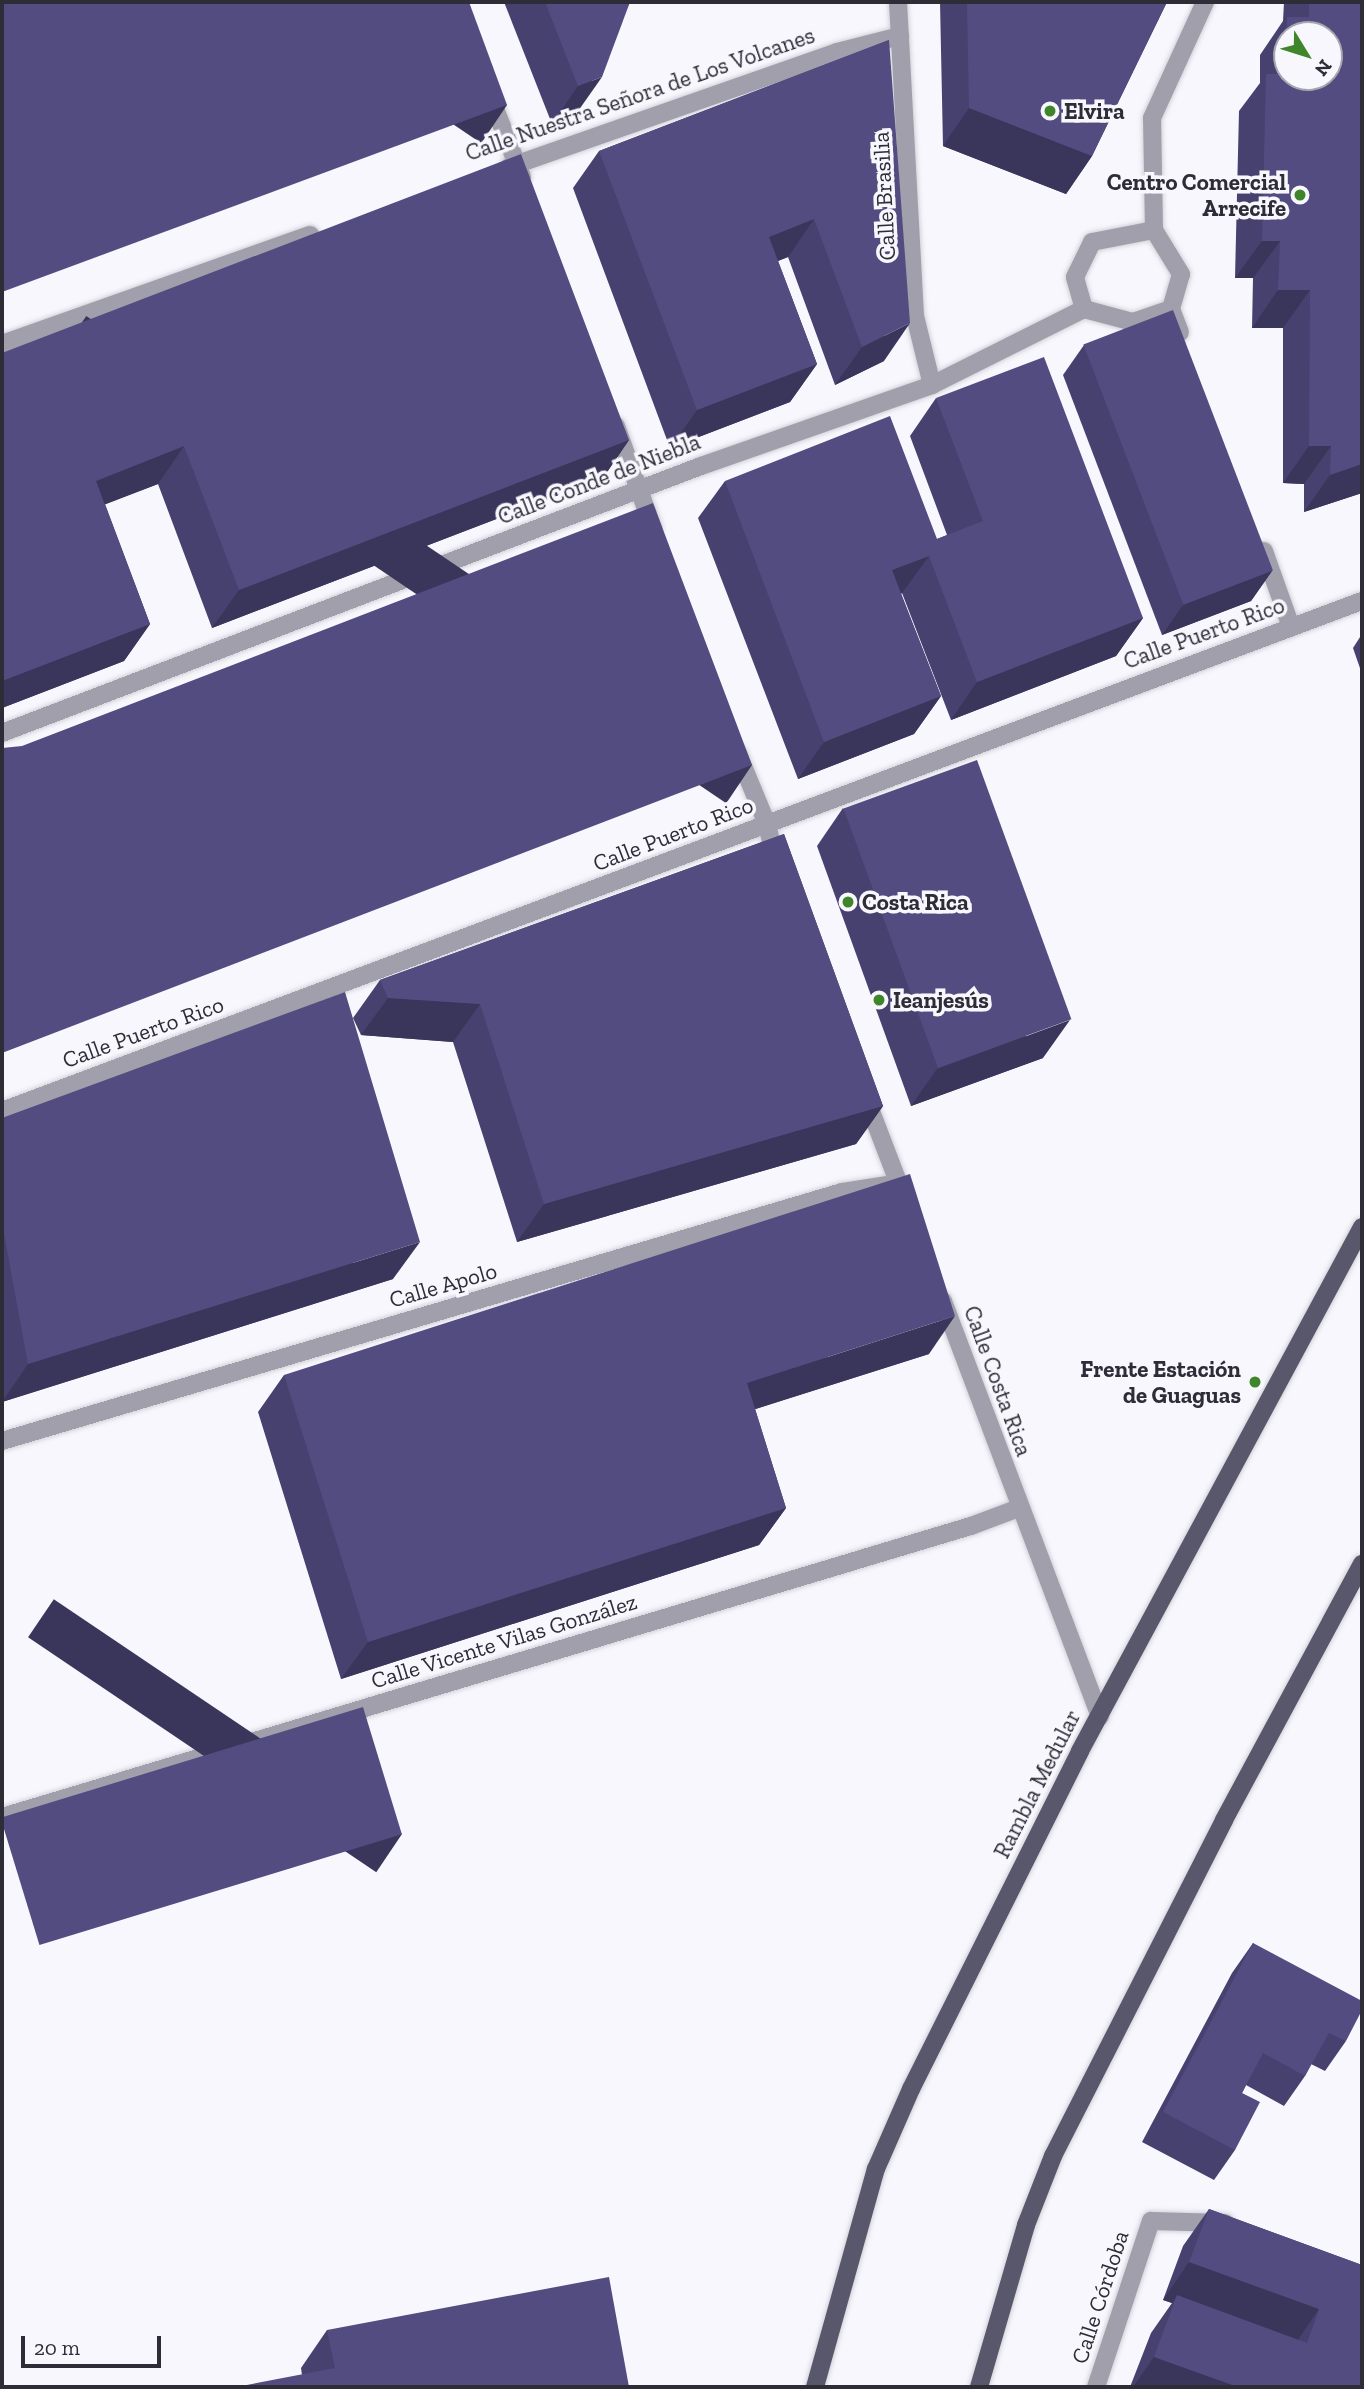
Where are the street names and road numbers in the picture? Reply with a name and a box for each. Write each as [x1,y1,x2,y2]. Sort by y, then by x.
street label: Calle Nuestra Señora de Los Volcanes [461,21,819,167]
street label: Calle Brasilia [867,131,901,261]
street label: Calle Conde de Niebla [494,428,704,530]
street label: Calle Puerto Rico [1120,591,1288,675]
street label: Calle Puerto Rico [589,791,757,877]
street label: Calle Puerto Rico [59,990,227,1074]
street label: Calle Apolo [386,1256,500,1314]
street label: Calle Costa Rica [958,1302,1038,1460]
street label: Calle Vicente Vilas González [367,1587,641,1695]
street label: Rambla Medular [988,1705,1086,1863]
street label: Calle Córdoba [1065,2227,1135,2367]

